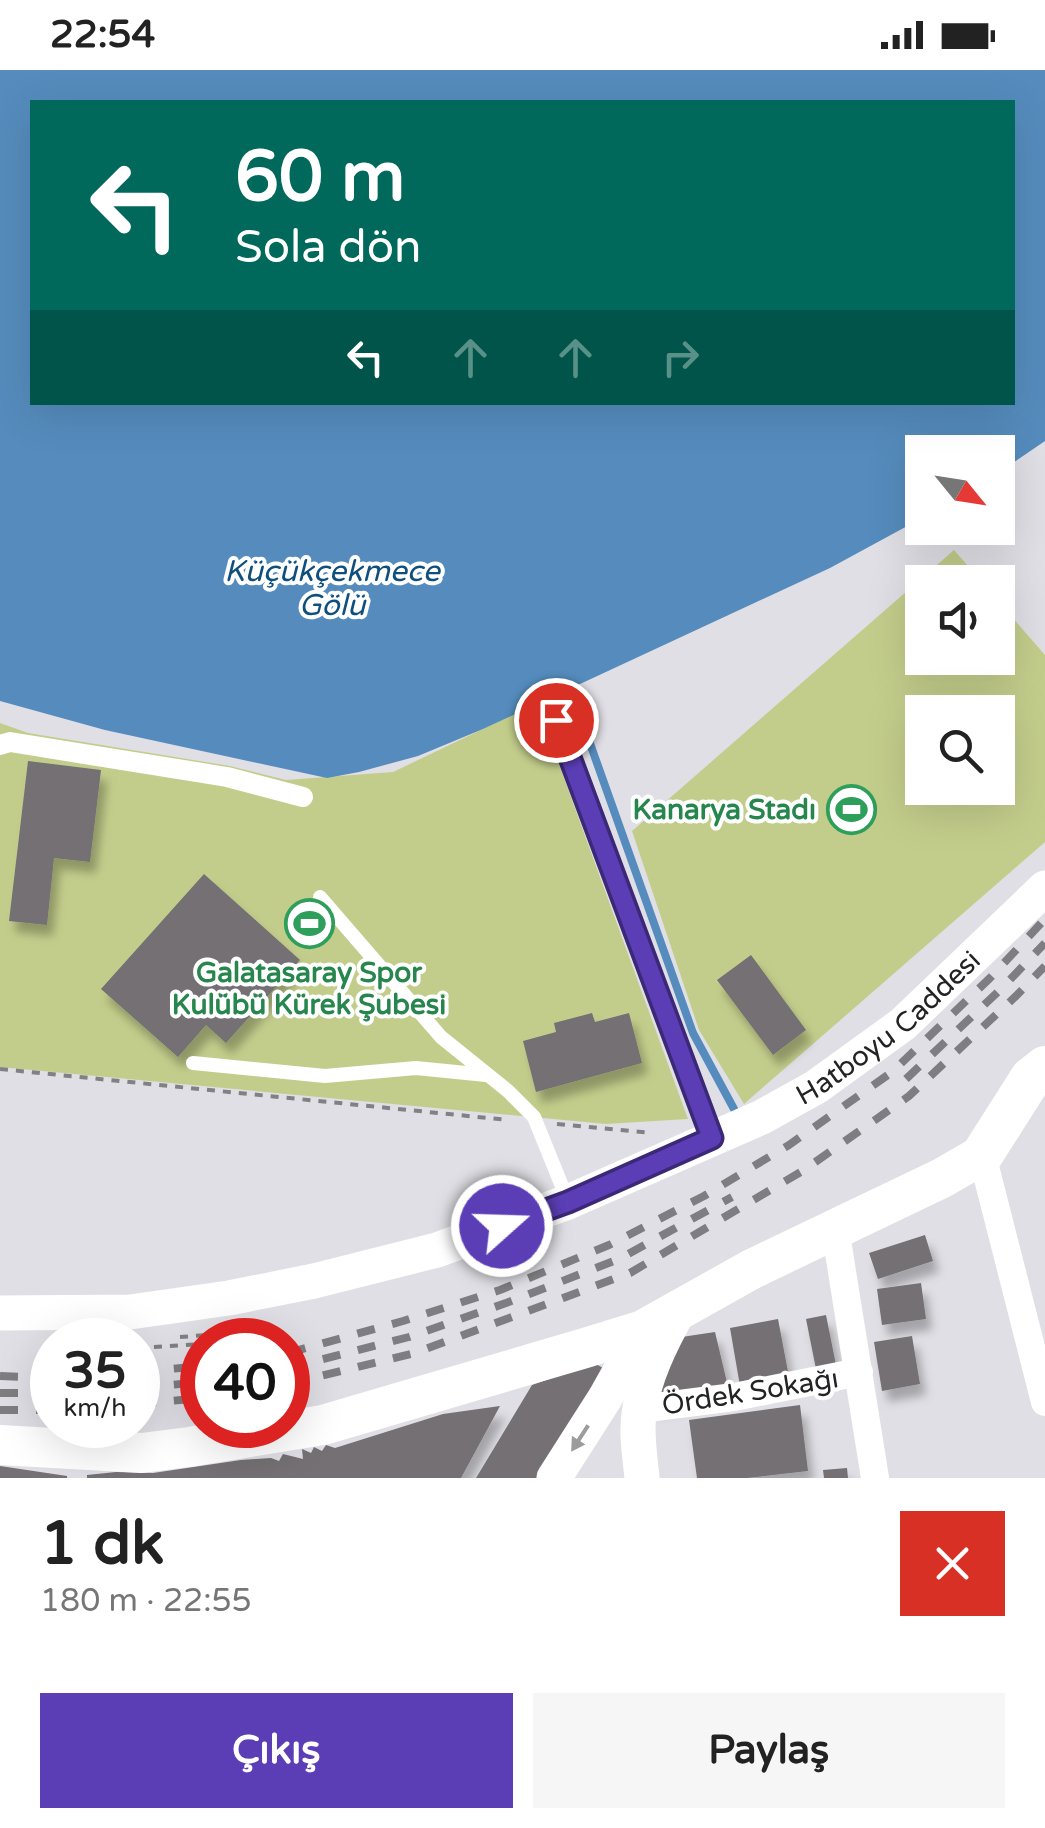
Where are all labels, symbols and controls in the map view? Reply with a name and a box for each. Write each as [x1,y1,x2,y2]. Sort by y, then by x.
text: 22:54 [50,12,155,58]
text: 60 m [235,136,405,220]
icon: left [70,140,200,270]
text: Sola dön [235,221,421,275]
icon: left [338,330,393,385]
icon: ahead [443,330,498,385]
icon: ahead [548,330,603,385]
icon: right [653,330,708,385]
north arrow [905,435,1015,545]
map controls [905,435,1015,805]
water label: Küçükçekmece Gölü [224,553,442,624]
button: sound [905,565,1015,675]
pin [514,678,599,763]
icon: arrive [529,693,584,748]
button: search [905,695,1015,805]
sports icon: Kanarya Stadı [825,783,877,835]
place label: Kanarya Stadı [632,793,816,827]
sports icon: Galatasaray Spor Kulübü Kürek Şubesi [283,898,335,950]
street label: Hatboyu Caddesi [790,943,988,1113]
place label: Galatasaray Spor Kulübü Kürek Şubesi [172,956,446,1022]
position arrow [450,1174,554,1278]
speed limit sign: 40 [180,1318,310,1448]
text: 35 [64,1341,126,1401]
street label: Ördek Sokağı [659,1361,841,1423]
text: km/h [64,1393,126,1423]
one-way arrow [571,1424,589,1452]
text: 1 dk [40,1508,164,1580]
button: close [900,1511,1005,1616]
text: 180 m · 22:55 [40,1582,252,1620]
button: Çıkış [40,1693,513,1808]
button: Paylaş [533,1693,1005,1808]

